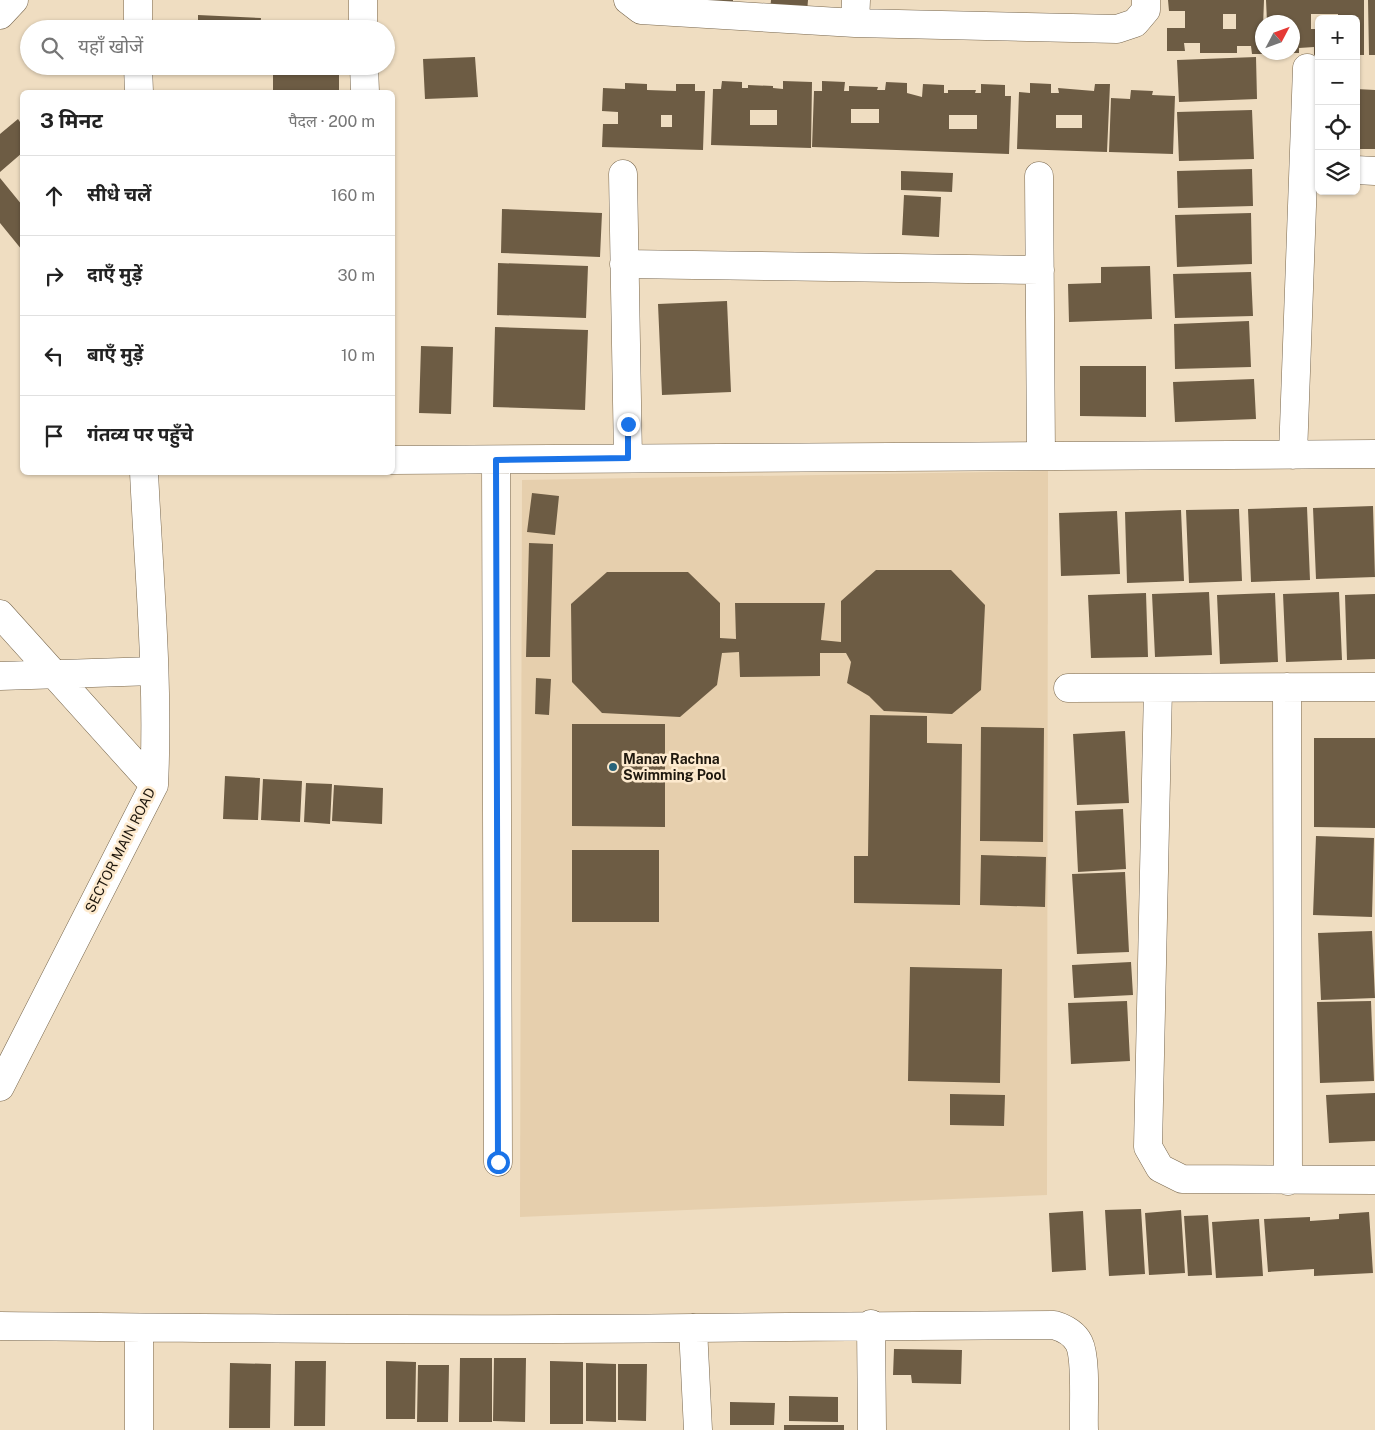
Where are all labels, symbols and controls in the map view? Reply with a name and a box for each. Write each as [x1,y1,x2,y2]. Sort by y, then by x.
north arrow [1255,15,1300,60]
map controls [1315,15,1360,195]
button: + [1315,15,1360,60]
search box [20,20,395,75]
icon: search [38,34,66,62]
text: यहाँ खोजें [78,35,143,57]
button: − [1315,60,1360,105]
button: locate [1315,105,1360,150]
text: 3 मिनट [40,108,103,133]
text: पैदल · 200 m [288,112,375,131]
button: layers [1315,150,1360,195]
icon: ahead [40,182,68,210]
text: सीधे चलें [87,183,151,205]
text: 160 m [331,186,375,205]
icon: right [40,262,68,290]
text: दाएँ मुड़ें [87,263,142,285]
text: 30 m [338,266,375,285]
icon: left [40,342,68,370]
text: बाएँ मुड़ें [87,343,143,365]
text: 10 m [341,346,375,365]
route end [617,413,640,436]
icon: arrive [40,422,68,450]
text: गंतव्य पर पहुँचे [87,423,193,445]
place label: Manav Rachna Swimming Pool [623,751,727,783]
marker: Manav Rachna Swimming Pool [607,761,619,773]
street label: SECTOR MAIN ROAD [82,785,158,915]
route start [487,1151,510,1174]

